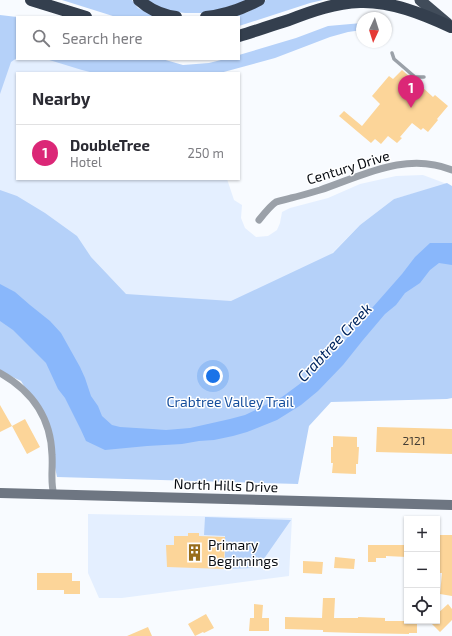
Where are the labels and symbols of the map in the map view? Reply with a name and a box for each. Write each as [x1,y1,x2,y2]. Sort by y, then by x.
north arrow [356,12,392,48]
pin: 1 [398,75,424,108]
street label: Century Drive [304,146,392,188]
water label: Crabtree Creek [293,299,375,385]
your location [203,366,223,386]
park label: Crabtree Valley Trail [166,393,294,410]
house number: 2121 [402,433,426,447]
street label: North Hills Drive [173,475,279,495]
place label: Primary Beginnings [208,536,278,569]
building icon: Primary Beginnings [185,542,205,562]

